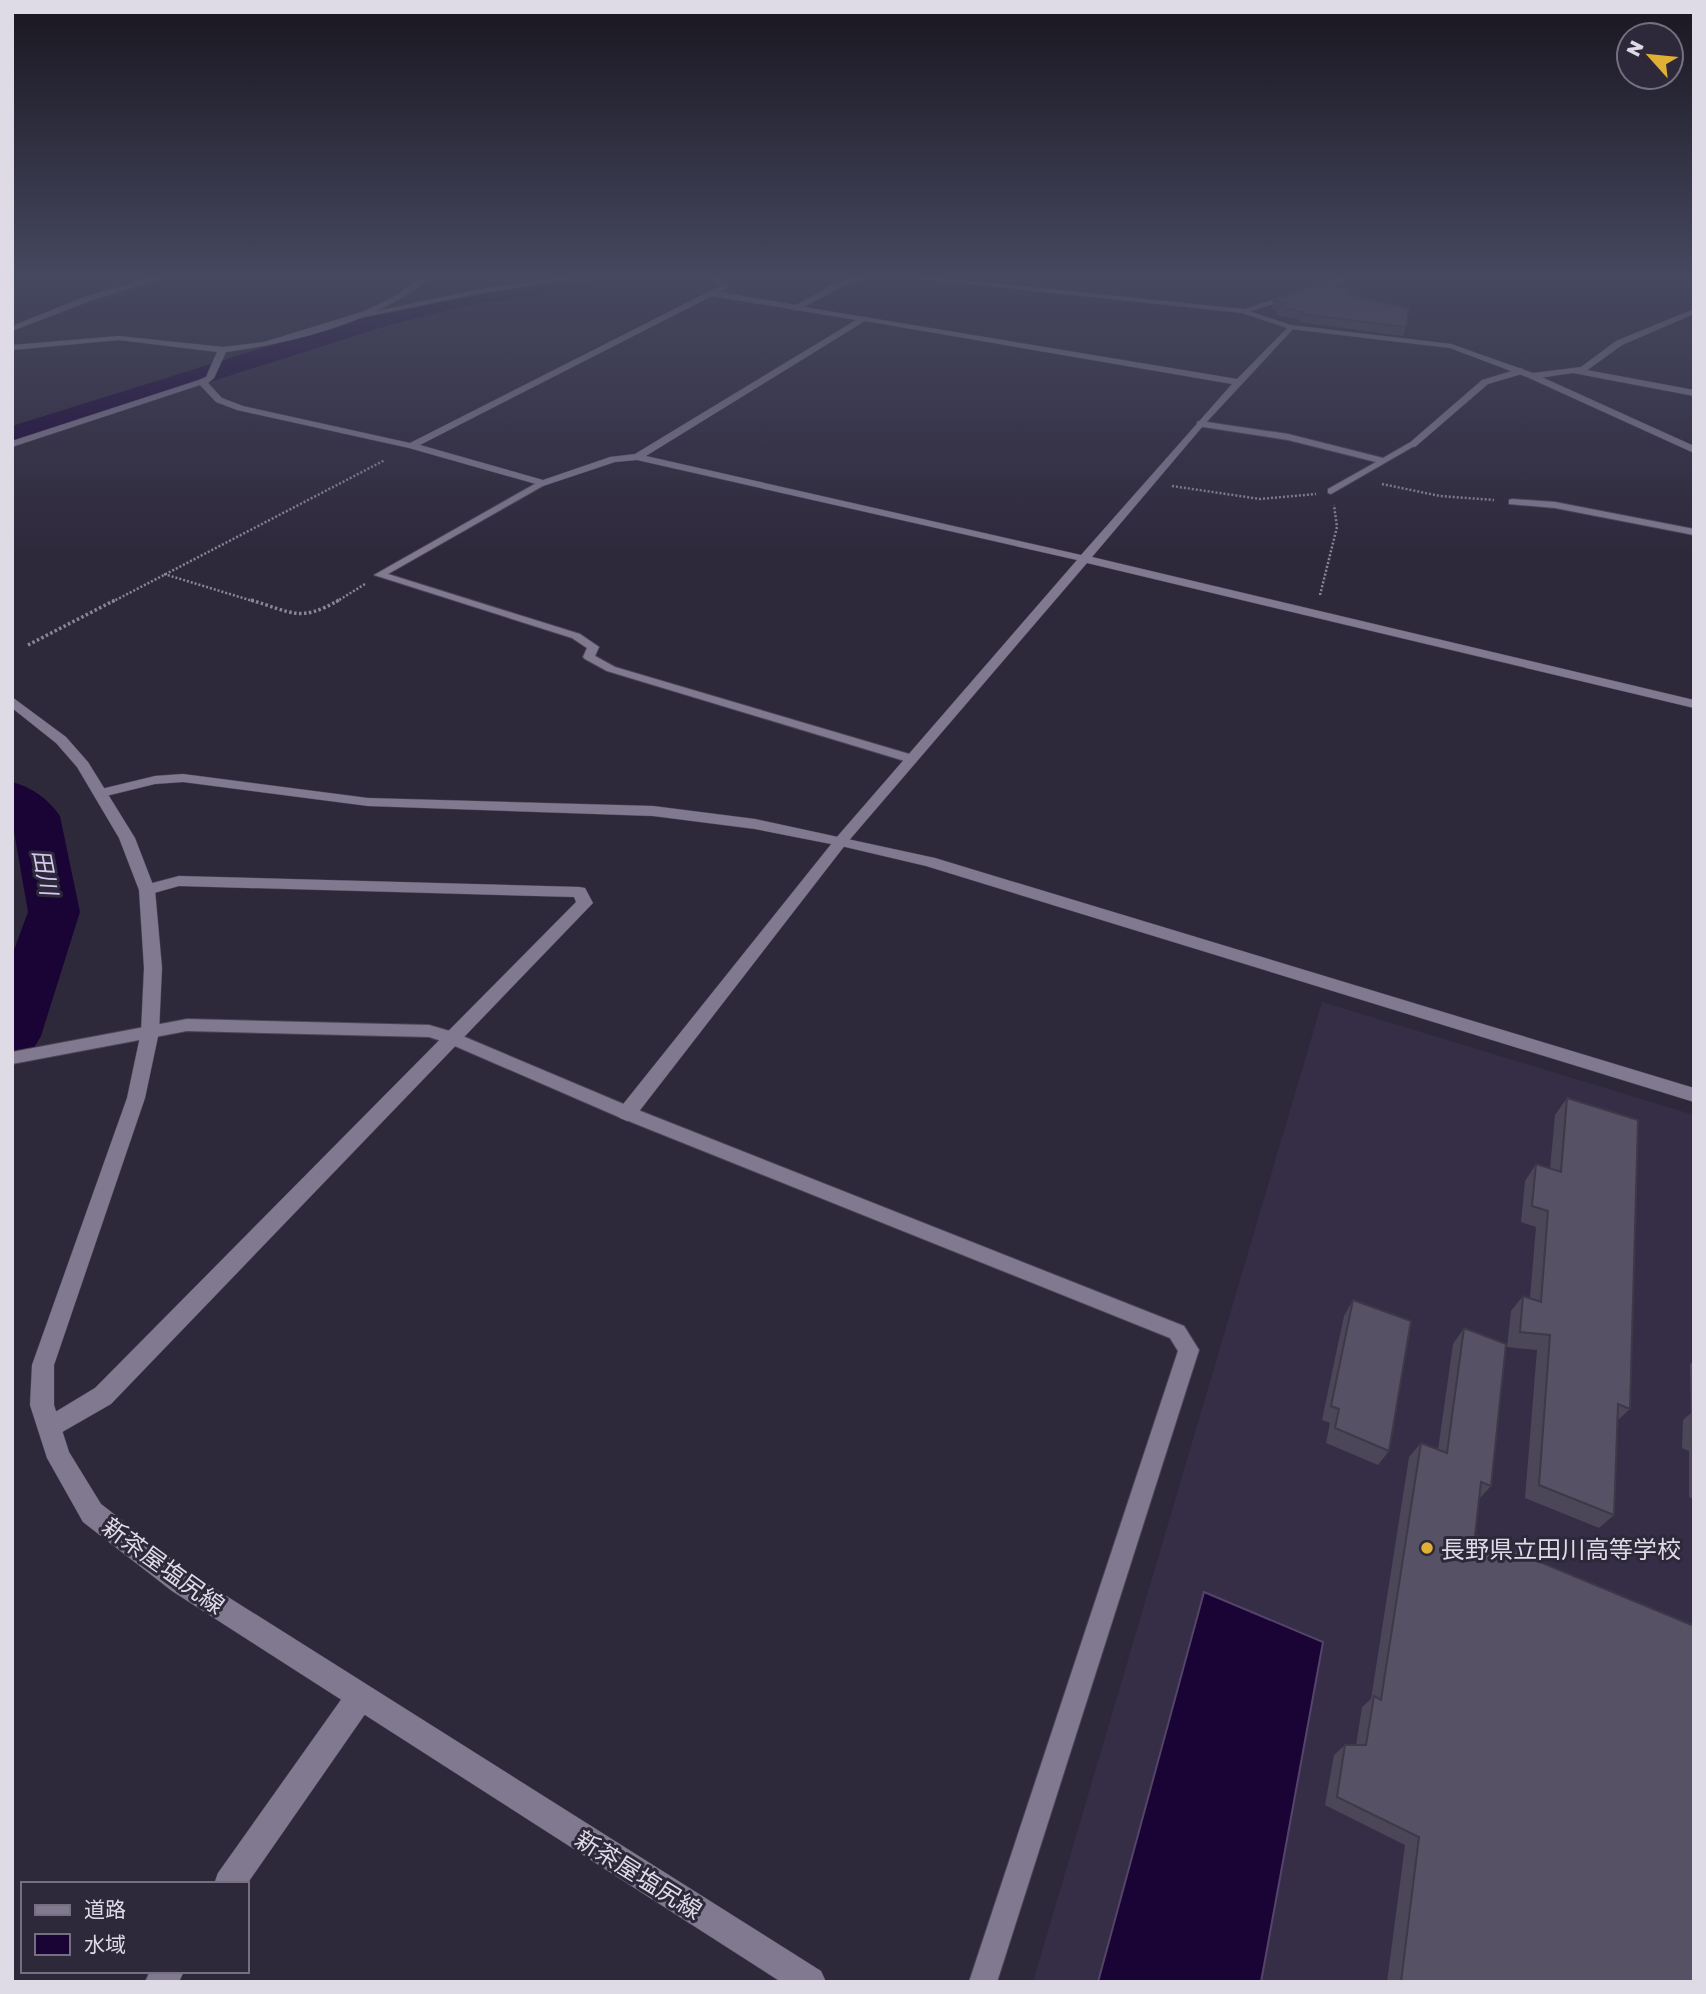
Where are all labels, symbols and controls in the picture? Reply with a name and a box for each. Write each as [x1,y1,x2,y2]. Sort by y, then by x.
north arrow [1615,21,1685,91]
text: N [1621,36,1648,60]
water label: 田川 [28,847,65,900]
street label: 新茶屋塩尻線 [97,1511,231,1619]
place label: 長野県立田川高等学校 [1441,1534,1681,1563]
marker: 長野県立田川高等学校 [1419,1540,1435,1556]
street label: 新茶屋塩尻線 [570,1824,708,1924]
legend [21,1882,248,1973]
text: 道路 [84,1896,126,1922]
text: 水域 [84,1931,126,1957]

